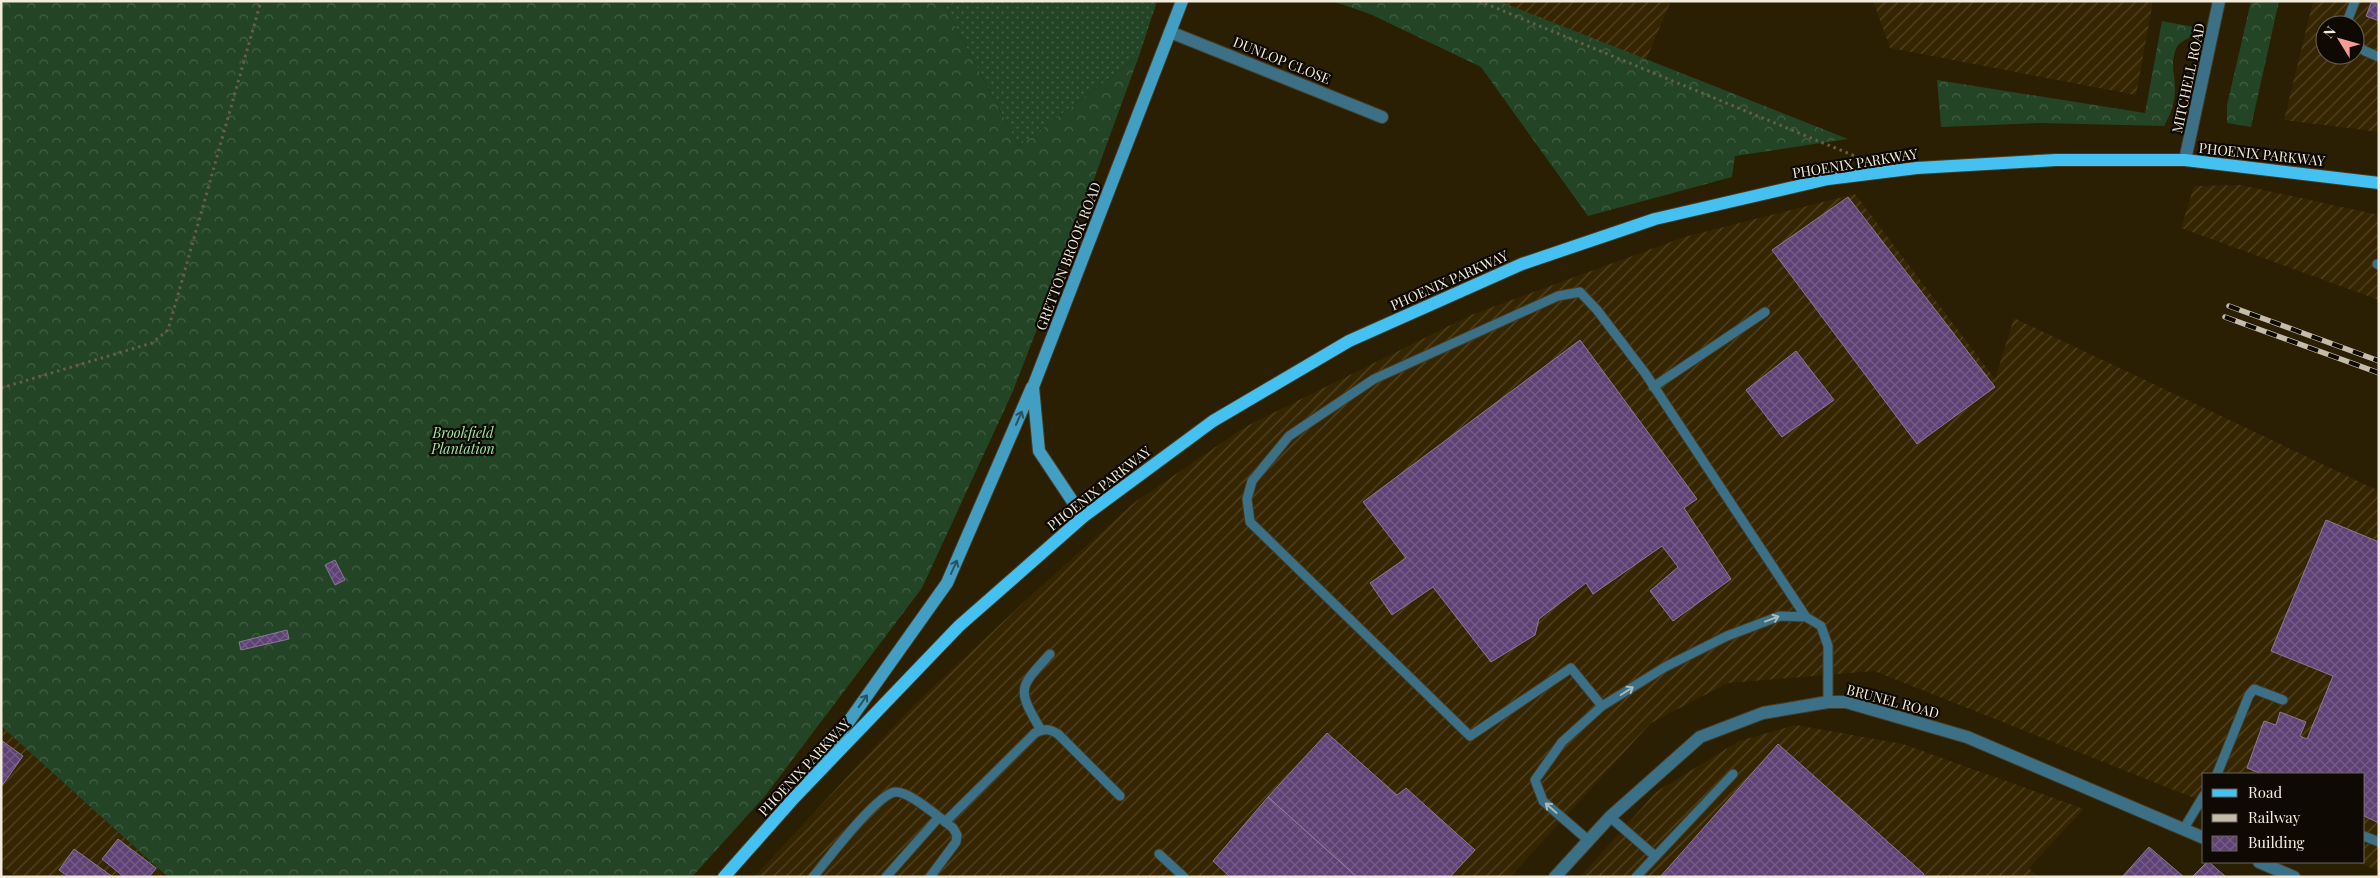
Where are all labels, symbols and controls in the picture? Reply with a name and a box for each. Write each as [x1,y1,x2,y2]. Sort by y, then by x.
north arrow [2315,15,2365,65]
street label: MITCHELL ROAD [2167,21,2209,135]
text: N [2319,22,2340,42]
street label: DUNLOP CLOSE [1230,32,1334,88]
street label: PHOENIX PARKWAY [2198,138,2327,170]
street label: PHOENIX PARKWAY [1791,144,1920,182]
street label: GRETTON BROOK ROAD [1031,179,1105,333]
street label: PHOENIX PARKWAY [1387,245,1511,314]
one-way arrow [1014,411,1024,426]
park label: Brookfield Plantation [430,423,495,458]
street label: PHOENIX PARKWAY [1043,441,1155,535]
one-way arrow [949,560,959,575]
one-way arrow [1764,614,1779,623]
street label: BRUNEL ROAD [1845,680,1941,722]
one-way arrow [1619,685,1633,695]
one-way arrow [857,695,868,709]
street label: PHOENIX PARKWAY [754,714,855,820]
legend [2202,773,2365,863]
text: Road [2248,782,2282,802]
one-way arrow [1545,803,1558,814]
text: Railway [2248,807,2301,827]
text: Building [2248,832,2305,852]

